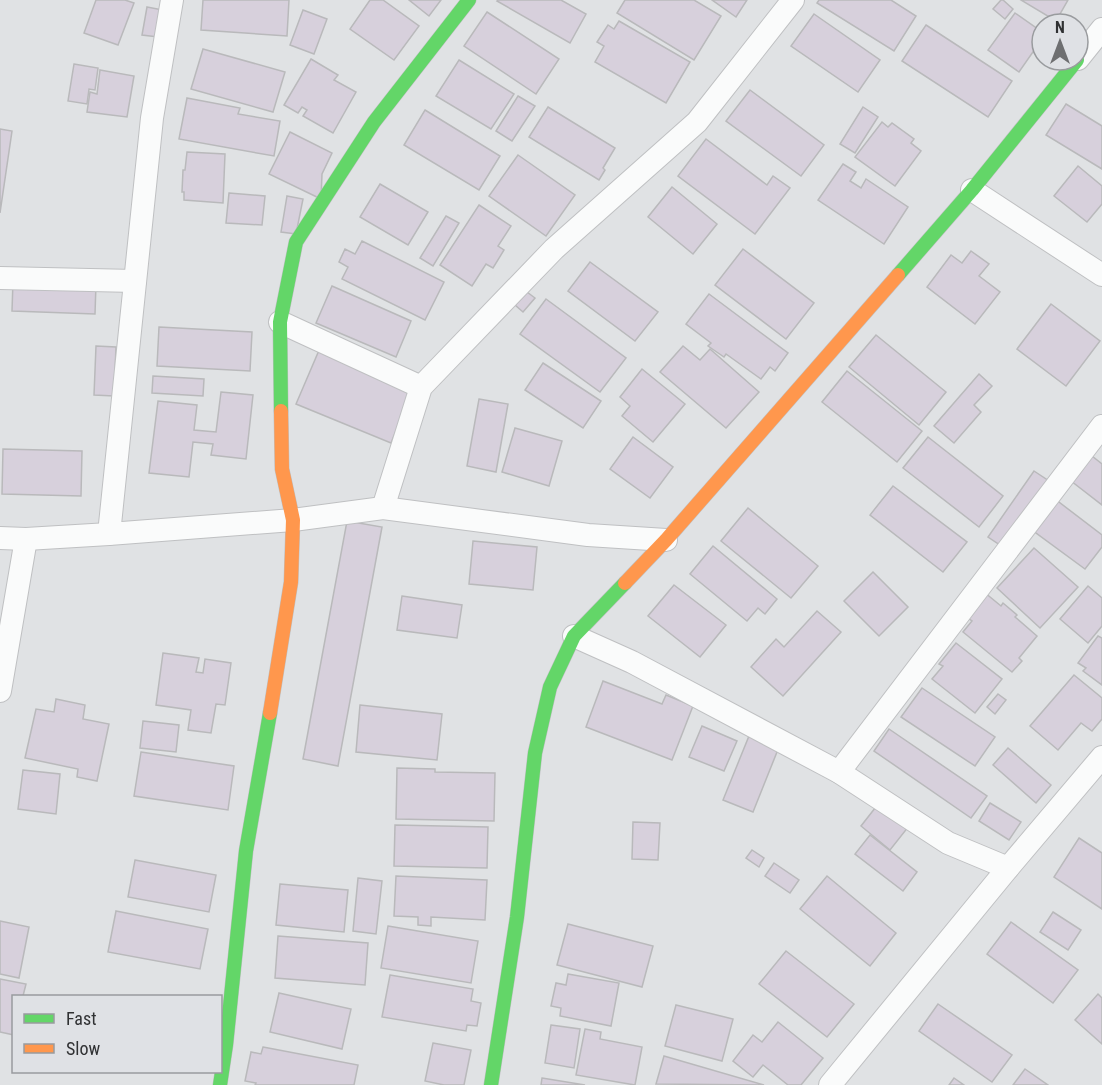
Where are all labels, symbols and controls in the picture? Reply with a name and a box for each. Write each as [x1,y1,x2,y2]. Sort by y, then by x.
north arrow [1030,12,1090,72]
text: N [1055,18,1065,37]
legend [12,995,222,1073]
text: Fast [66,1008,97,1029]
text: Slow [66,1038,101,1059]

